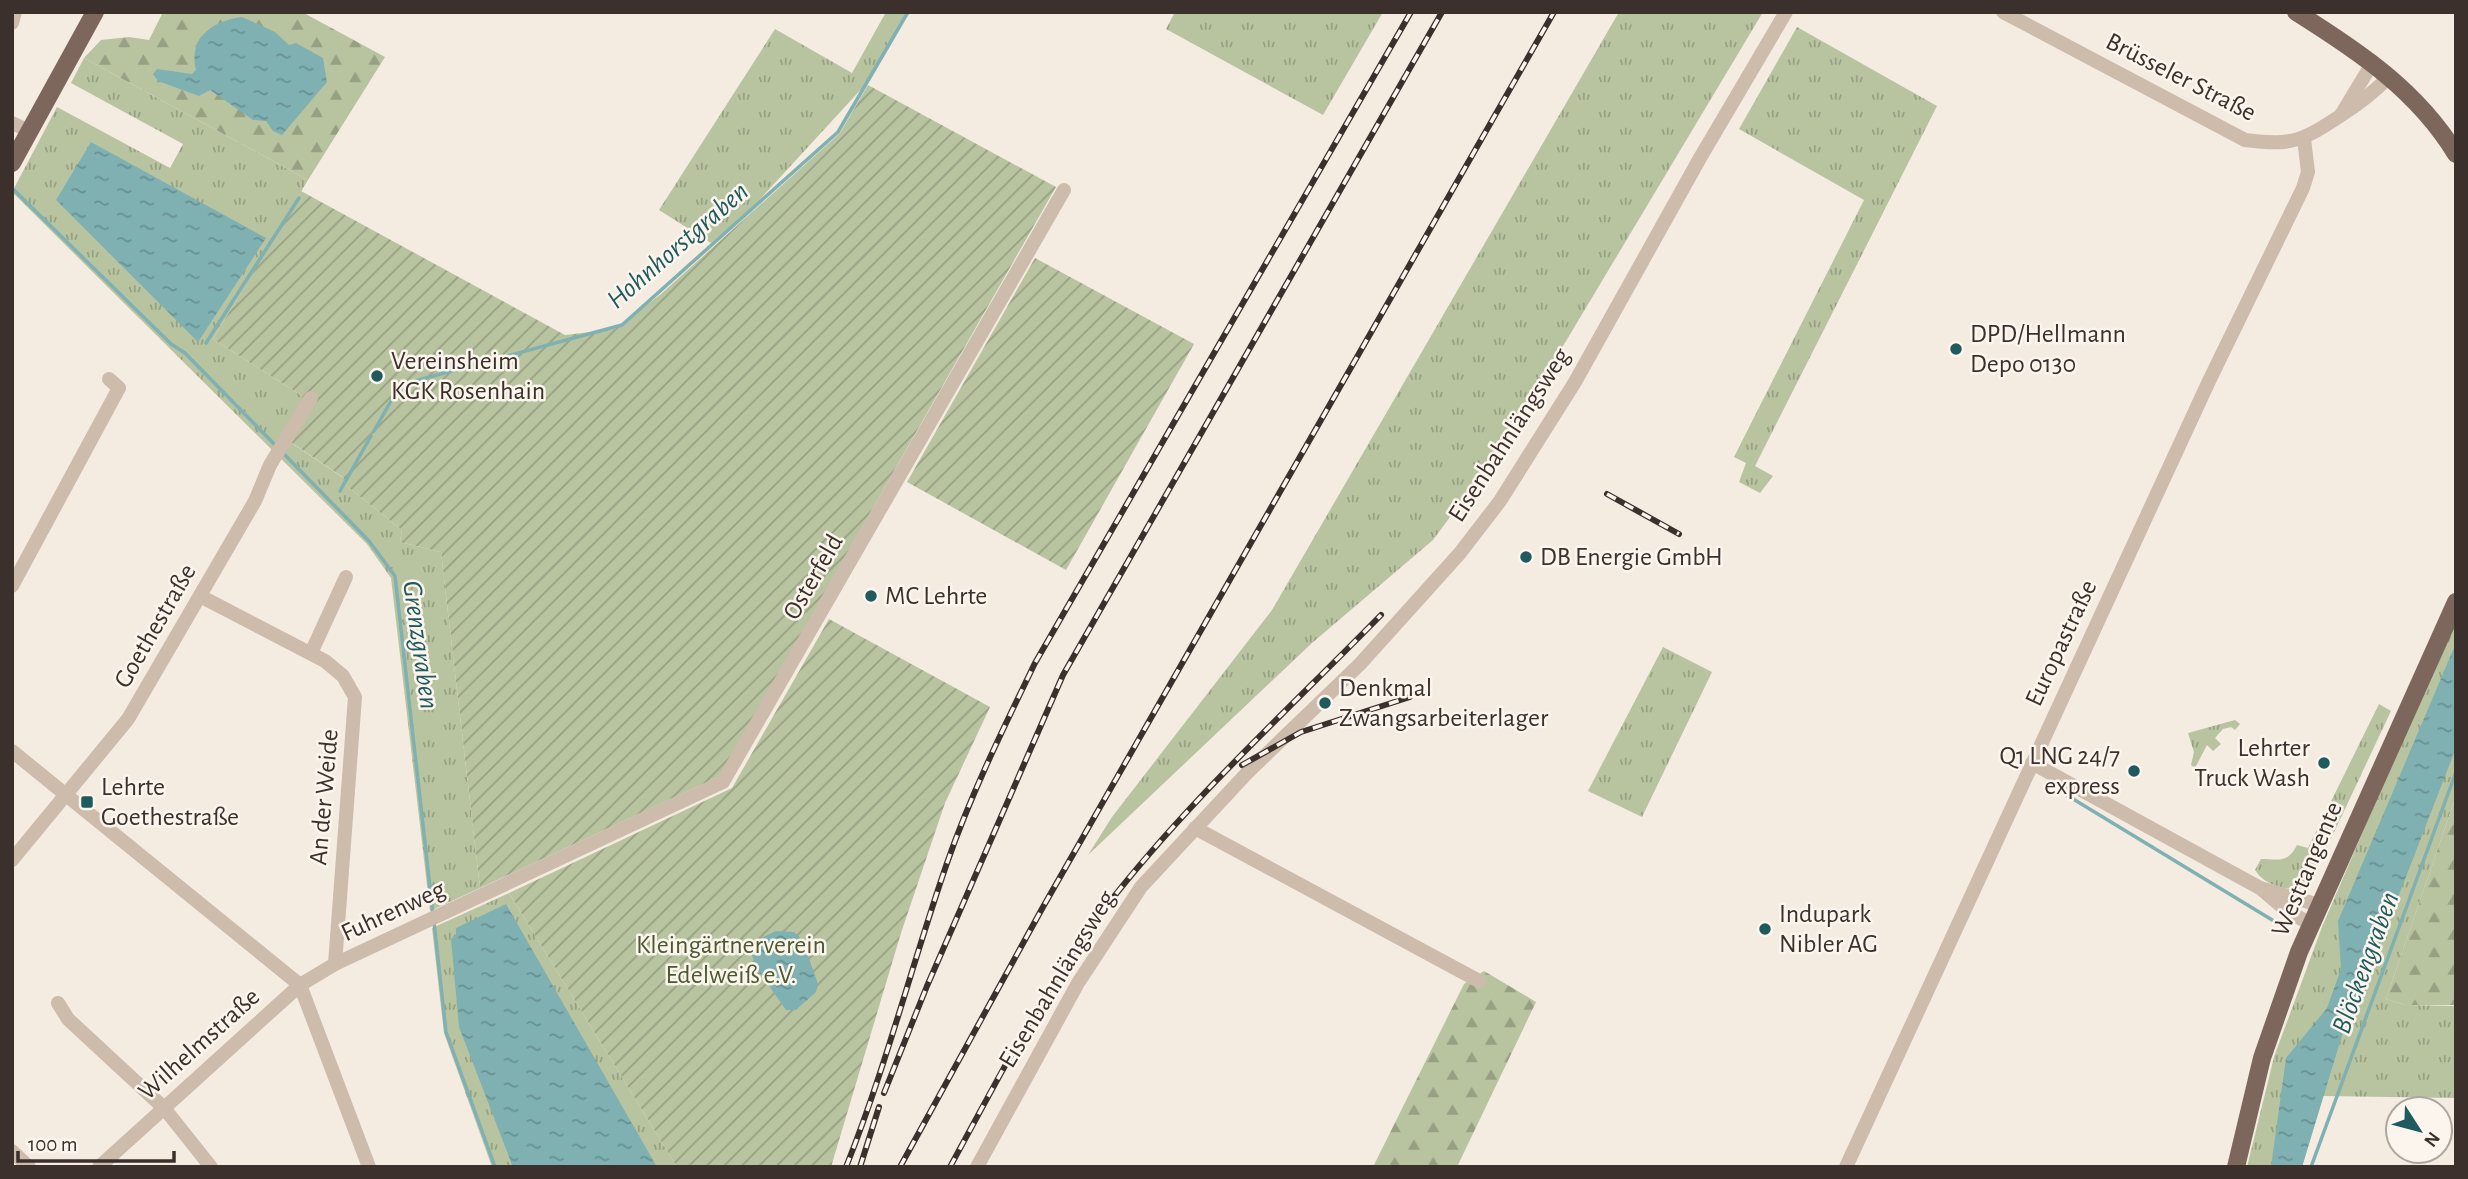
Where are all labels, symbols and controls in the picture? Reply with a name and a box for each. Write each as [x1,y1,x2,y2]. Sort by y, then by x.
street label: Brüsseler Straße [2102,28,2260,126]
water label: Hohnhorstgraben [602,177,754,315]
place label: DPD/Hellmann Depo 0130 [1970,321,2126,377]
marker: DPD/Hellmann Depo 0130 [1948,341,1964,357]
street label: Eisenbahnlängsweg [1443,343,1575,527]
place label: Vereinsheim KGK Rosenhain [391,348,545,404]
marker: Vereinsheim KGK Rosenhain [369,368,385,384]
street label: Osterfeld [778,530,848,624]
place label: DB Energie GmbH [1540,544,1723,570]
marker: DB Energie GmbH [1518,549,1534,565]
street label: Goethestraße [109,560,201,692]
street label: Europastraße [2021,576,2101,710]
water label: Grenzgraben [397,579,443,711]
place label: MC Lehrte [885,583,987,609]
marker: MC Lehrte [863,588,879,604]
place label: Denkmal Zwangsarbeiterlager [1339,675,1549,731]
marker: Denkmal Zwangsarbeiterlager [1317,695,1333,711]
street label: An der Weide [305,728,343,866]
place label: Lehrter Truck Wash [2194,735,2311,791]
place label: Q1 LNG 24/7 express [1999,743,2120,799]
marker: Lehrter Truck Wash [2316,755,2332,771]
marker: Q1 LNG 24/7 express [2126,763,2142,779]
place label: Lehrte Goethestraße [101,774,239,830]
marker: Lehrte Goethestraße [79,794,95,810]
street label: Westtangente [2267,798,2347,940]
street label: Fuhrenweg [337,876,449,946]
street label: Eisenbahnlängsweg [994,886,1120,1072]
water label: Blöckengraben [2327,889,2405,1037]
place label: Indupark Nibler AG [1779,901,1878,957]
marker: Indupark Nibler AG [1757,921,1773,937]
park label: Kleingärtnerverein Edelweiß e.V. [636,932,826,988]
street label: Wilhelmstraße [133,983,265,1105]
north arrow [2384,1095,2454,1165]
scale bar [18,1120,173,1164]
text: N [2420,1128,2443,1150]
text: 100 m [28,1134,78,1155]

